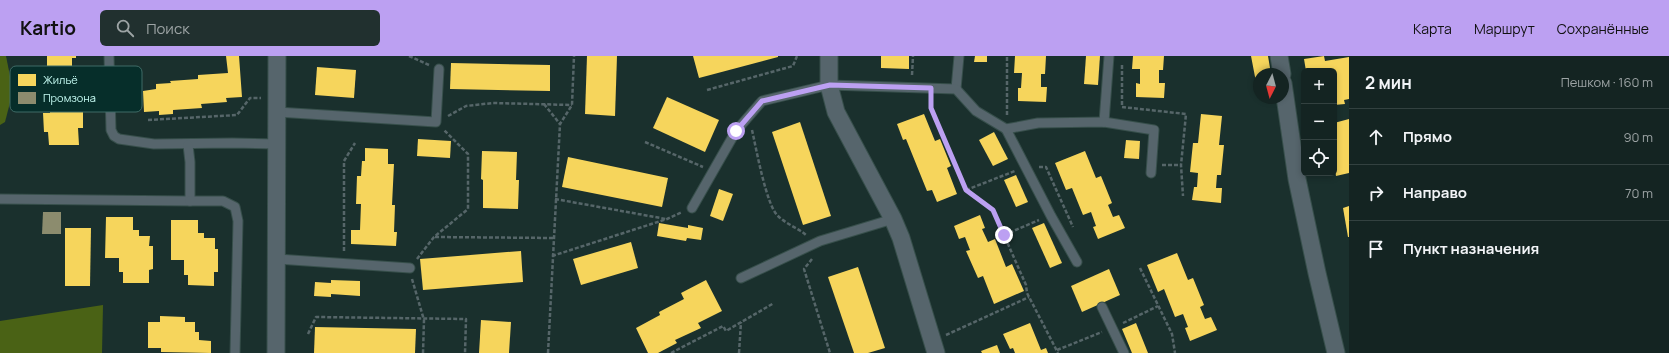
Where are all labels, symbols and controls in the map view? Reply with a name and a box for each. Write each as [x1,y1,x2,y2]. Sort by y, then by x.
search box [100,10,380,46]
text: Kartio [20,15,76,41]
icon: search [114,17,136,39]
text: Поиск [146,18,190,39]
text: Карта [1413,19,1452,38]
text: Маршрут [1474,19,1535,38]
text: Сохранённые [1557,19,1649,38]
legend [10,66,142,112]
north arrow [1253,68,1289,104]
map controls [1301,68,1337,176]
button: + [1301,68,1337,104]
text: 2 мин [1365,71,1412,94]
text: Жильё [43,72,78,87]
text: Пешком · 160 m [1561,73,1653,91]
text: Промзона [43,90,96,105]
button: − [1301,104,1337,140]
route start [727,122,745,140]
icon: ahead [1365,126,1387,148]
text: Прямо [1403,126,1452,147]
text: 90 m [1623,128,1653,146]
button: locate [1301,140,1337,176]
icon: right [1365,182,1387,204]
text: Направо [1403,182,1467,203]
text: 70 m [1625,184,1653,202]
route end [995,226,1013,244]
icon: arrive [1365,238,1387,260]
text: Пункт назначения [1403,238,1539,259]

